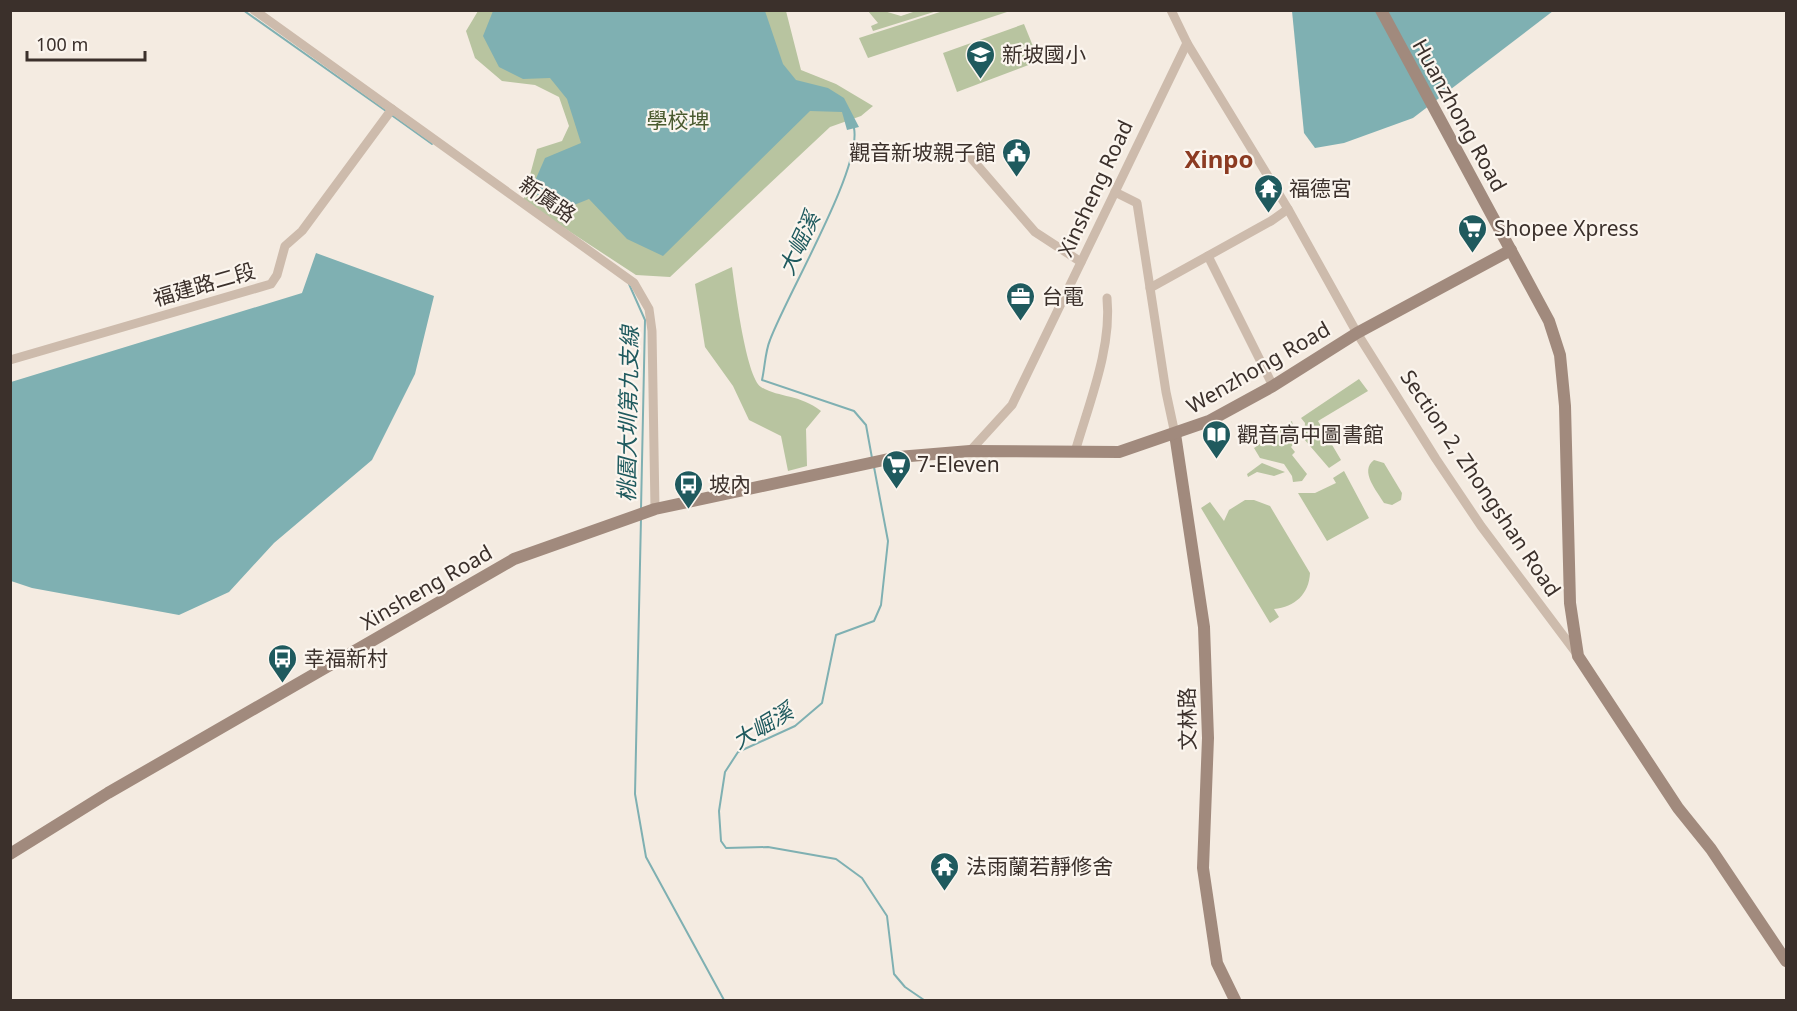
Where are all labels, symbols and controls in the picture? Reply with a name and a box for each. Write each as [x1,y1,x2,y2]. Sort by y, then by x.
scale bar [27,24,146,62]
text: 100 m [36,32,88,56]
street label: Huanzhong Road [1406,34,1514,196]
school or university icon: 新坡國小 [965,38,997,80]
place label: 新坡國小 [1002,40,1086,68]
park label: 學校埤 [647,106,710,134]
street label: Xinsheng Road [1051,115,1139,261]
public building icon: 觀音新坡親子館 [1001,136,1033,178]
place label: 觀音新坡親子館 [849,138,996,166]
district label: Xinpo [1184,142,1254,175]
street label: 新廣路 [514,169,582,229]
temple icon: 福德宮 [1252,172,1284,214]
place label: 福德宮 [1289,174,1352,202]
water label: 大崛溪 [770,204,827,279]
supermarket icon: Shopee Xpress [1457,212,1489,254]
place label: Shopee Xpress [1494,214,1639,242]
street label: 福建路二段 [150,256,258,312]
office icon: 台電 [1005,280,1037,322]
place label: 台電 [1042,282,1084,310]
street label: Wenzhong Road [1181,315,1335,419]
water label: 桃園大圳第九支線 [610,323,644,502]
street label: Section 2, Zhongshan Road [1394,364,1568,602]
library icon: 觀音高中圖書館 [1200,418,1232,460]
place label: 觀音高中圖書館 [1237,420,1384,448]
supermarket icon: 7-Eleven [880,448,912,490]
place label: 7-Eleven [917,450,1000,478]
bus stop icon: 坡內 [672,468,704,510]
place label: 坡內 [709,470,751,498]
street label: Xinsheng Road [355,538,497,636]
bus stop icon: 幸福新村 [267,642,299,684]
place label: 幸福新村 [304,644,388,672]
street label: 文林路 [1172,687,1202,751]
water label: 大崛溪 [726,694,801,755]
temple icon: 法雨蘭若靜修舍 [929,850,961,892]
place label: 法雨蘭若靜修舍 [966,852,1113,880]

